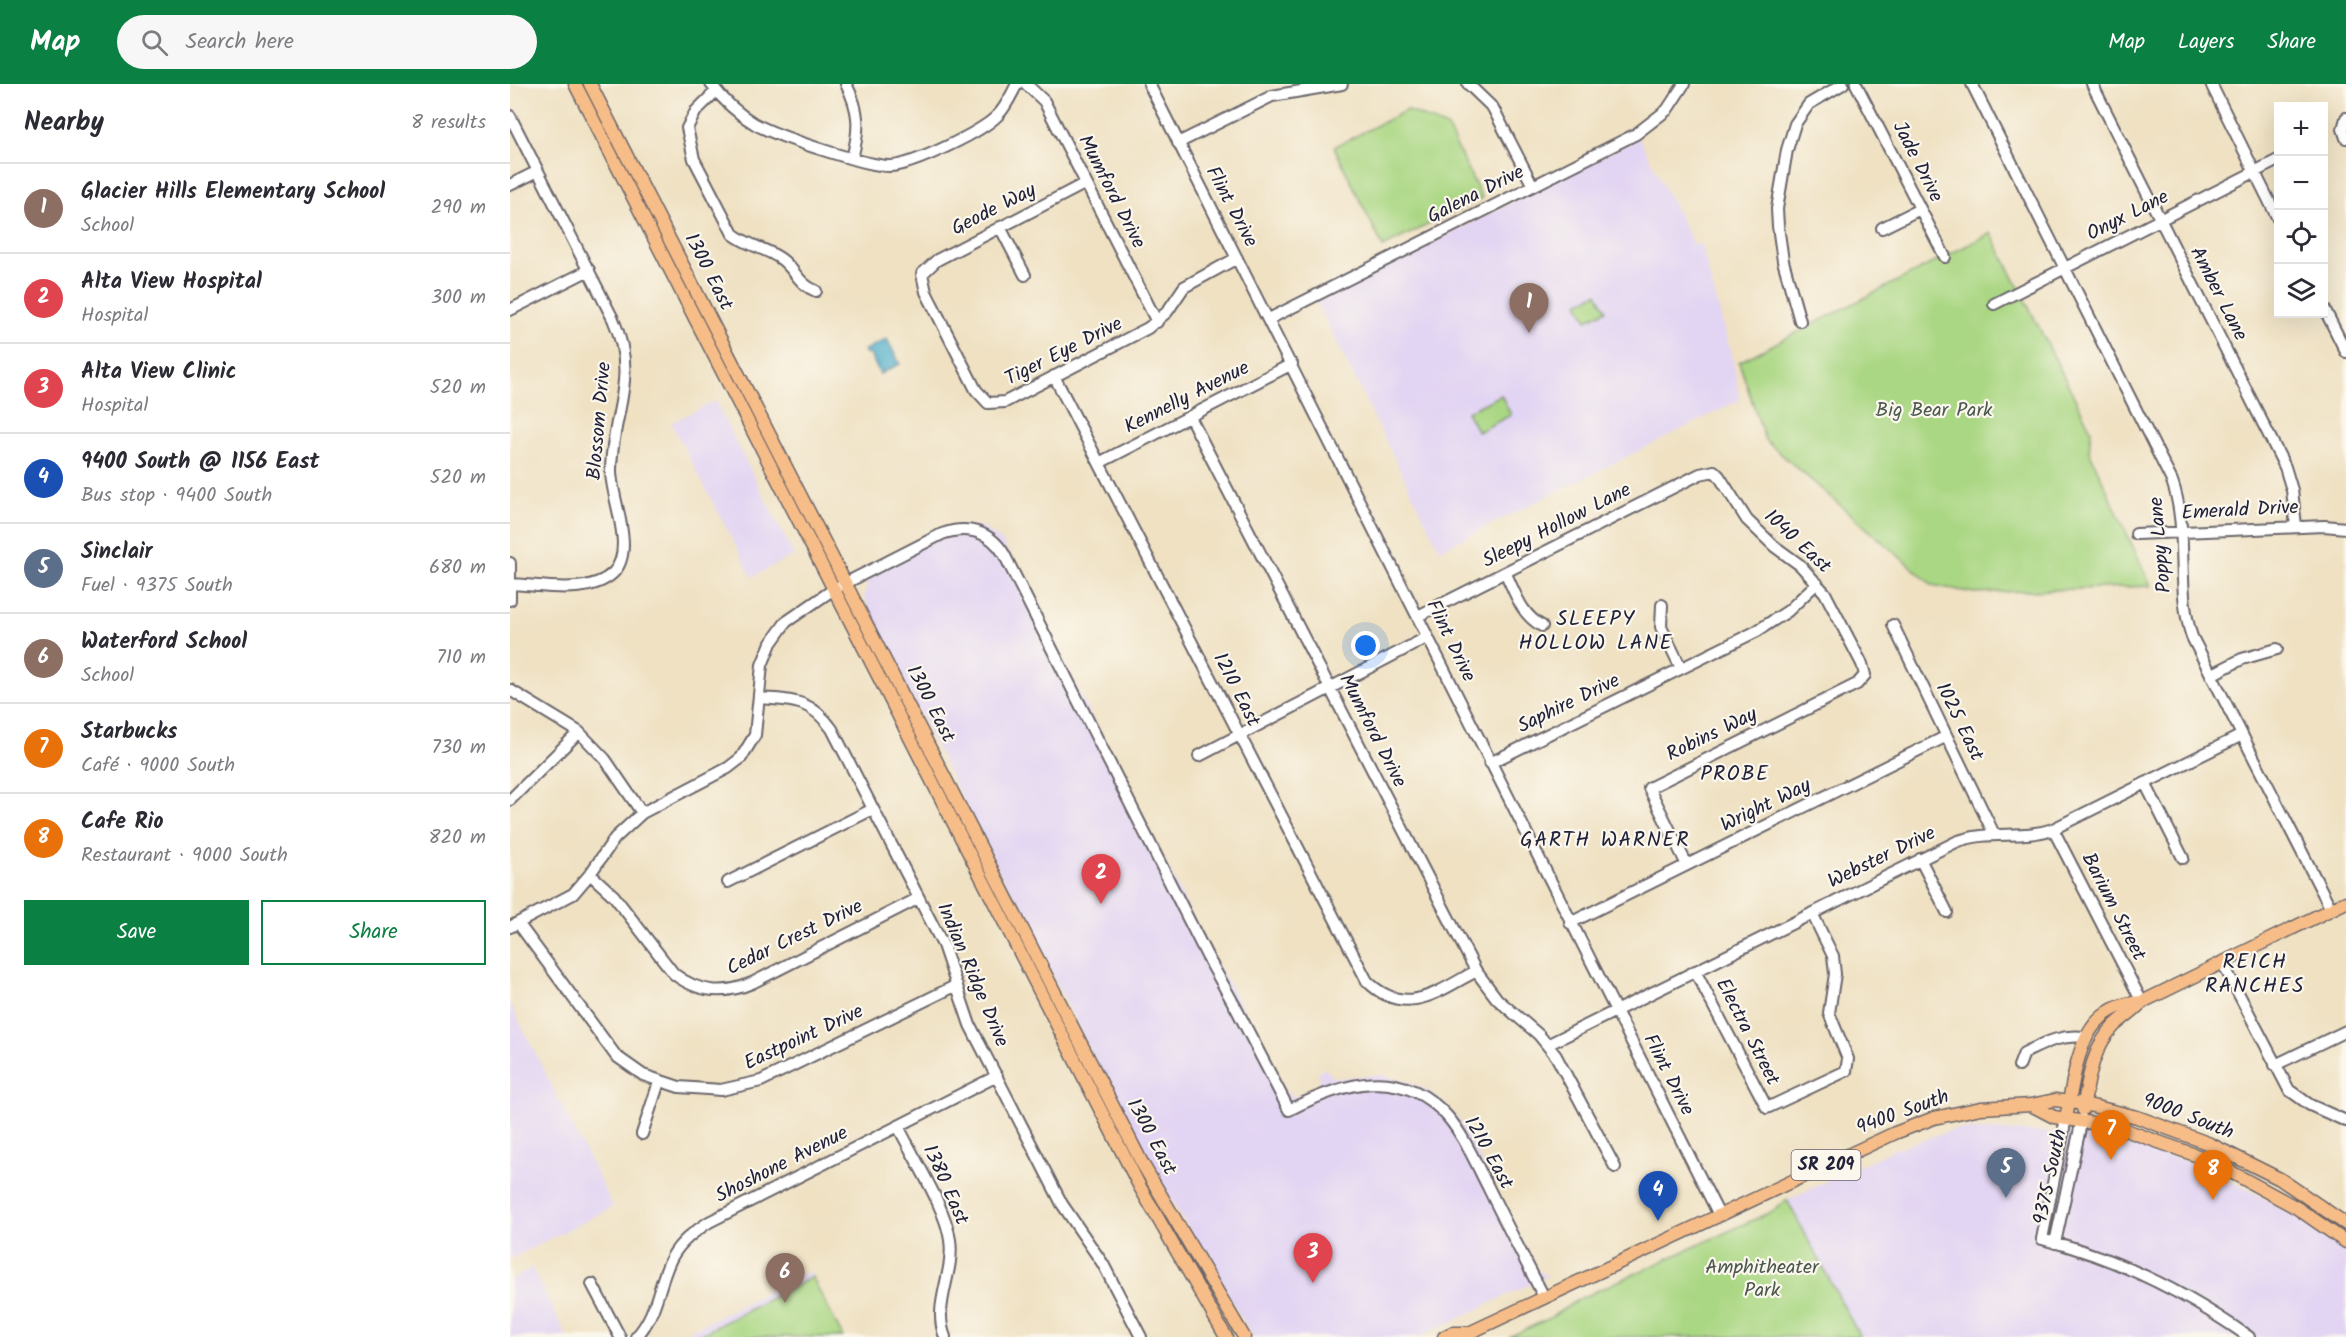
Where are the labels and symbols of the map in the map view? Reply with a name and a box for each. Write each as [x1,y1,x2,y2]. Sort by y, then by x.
street label: Jade Drive [1883,116,1951,208]
street label: Mumford Drive [1069,129,1153,255]
street label: Galena Drive [1422,157,1530,233]
street label: Flint Drive [1196,161,1266,253]
street label: Geode Way [946,175,1043,245]
street label: Onyx Lane [2081,182,2175,250]
street label: 1300 East [675,228,741,316]
street label: Amber Lane [2181,241,2255,347]
pin: 1 [1510,284,1548,333]
street label: Tiger Eye Drive [1000,309,1128,395]
street label: Kennelly Avenue [1119,353,1255,443]
street label: Blossom Drive [579,361,621,481]
park label: Big Bear Park [1875,395,1993,427]
street label: Sleepy Hollow Lane [1477,475,1637,577]
street label: Emerald Drive [2181,492,2299,530]
street label: Poppy Lane [2141,496,2181,594]
street label: 1040 East [1756,502,1838,582]
street label: Flint Drive [1416,594,1484,688]
district label: SLEEPY HOLLOW LANE [1519,603,1673,660]
your location [1351,631,1380,660]
street label: 1210 East [1204,647,1268,733]
street label: 1300 East [897,660,963,748]
street label: Saphire Drive [1512,665,1626,743]
street label: Mumford Drive [1330,668,1414,794]
street label: 1025 East [1926,677,1992,767]
street label: Robins Way [1661,699,1763,771]
district label: PROBE [1700,758,1770,791]
street label: Wright Way [1715,770,1817,842]
street label: Webster Drive [1823,818,1941,898]
district label: GARTH WARNER [1520,824,1690,857]
street label: Barium Street [2072,847,2154,967]
pin: 2 [1082,854,1120,904]
street label: Cedar Crest Drive [721,891,869,985]
street label: Indian Ridge Drive [927,898,1017,1052]
district label: REICH RANCHES [2205,946,2305,1003]
street label: Electra Street [1706,973,1788,1092]
street label: Eastpoint Drive [739,996,869,1080]
street label: Flint Drive [1634,1028,1702,1122]
street label: 9400 South [1852,1081,1954,1145]
street label: 9000 South [2138,1085,2238,1149]
street label: 1300 East [1117,1093,1185,1181]
street label: 1210 East [1455,1110,1521,1196]
pin: 7 [2092,1110,2130,1160]
street label: Shoshone Avenue [710,1118,854,1212]
street label: 9375 South [2025,1126,2077,1228]
street label: 1380 East [913,1140,977,1231]
pin: 5 [1986,1148,2026,1198]
road number: SR 209 [1792,1150,1860,1180]
pin: 8 [2194,1150,2232,1200]
pin: 4 [1638,1172,1678,1221]
pin: 3 [1294,1234,1332,1283]
park label: Amphitheater Park [1705,1252,1820,1307]
pin: 6 [766,1254,804,1303]

